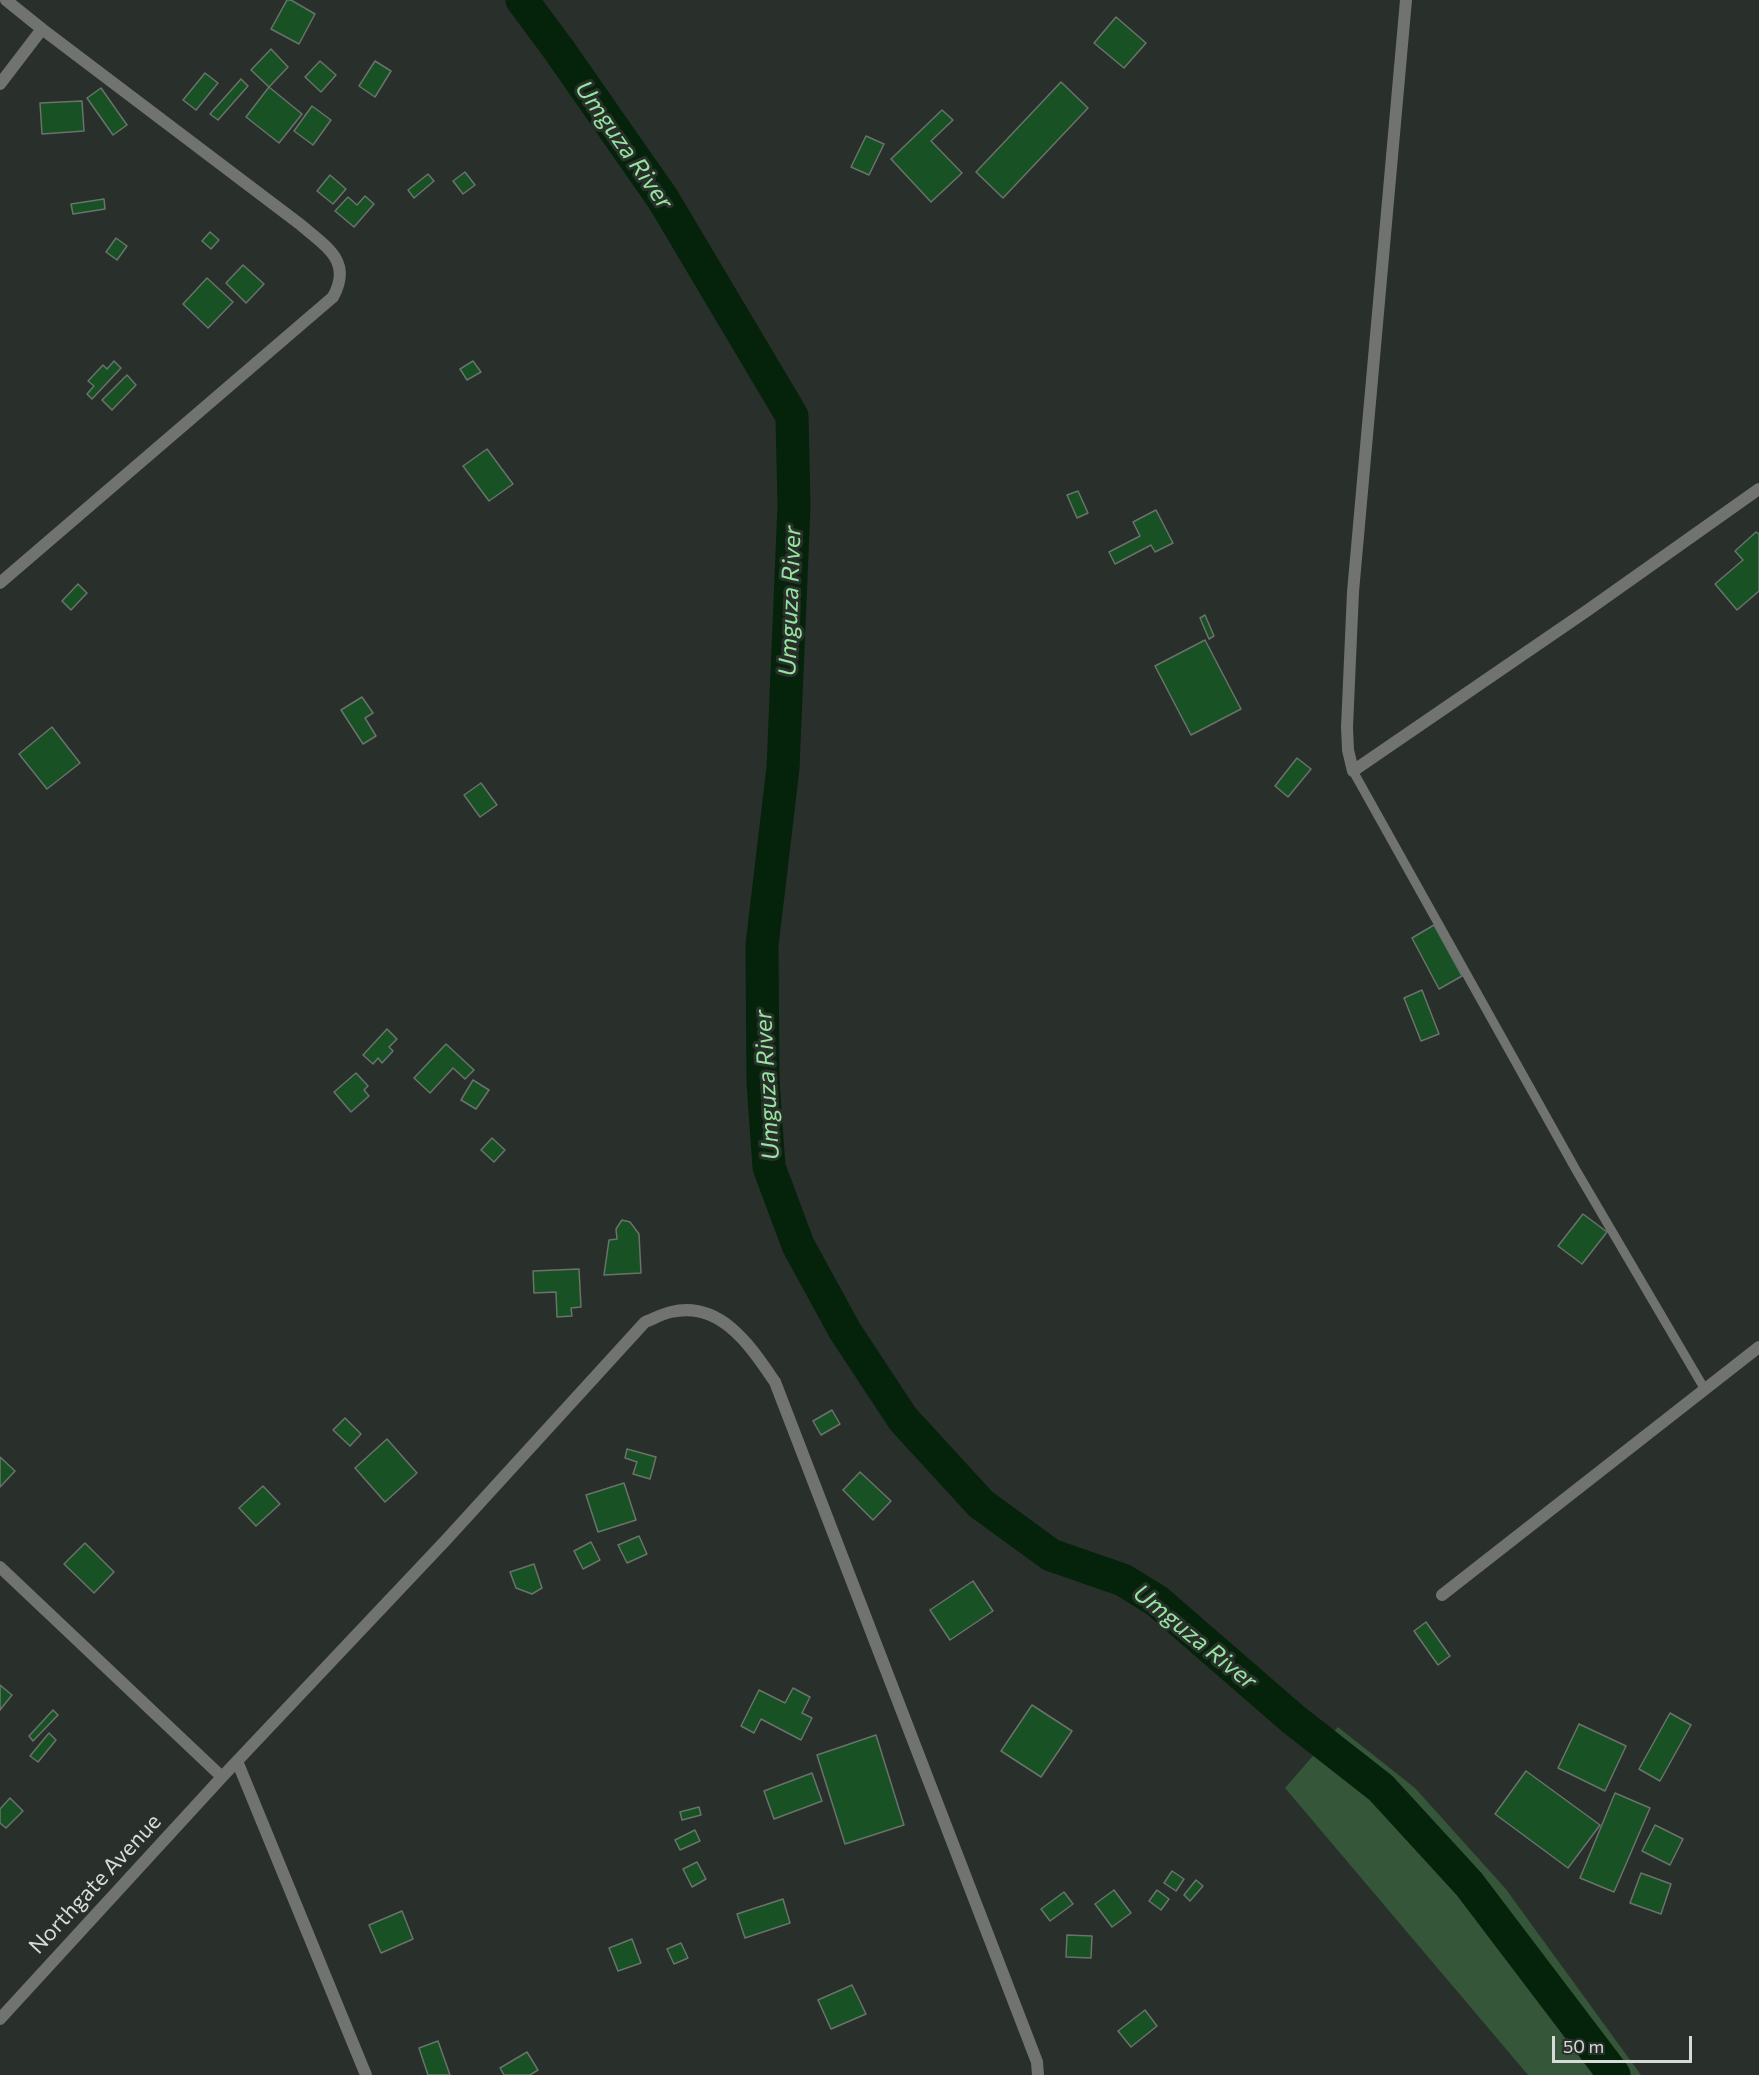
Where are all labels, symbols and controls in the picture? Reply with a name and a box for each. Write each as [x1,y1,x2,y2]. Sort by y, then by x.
water label: Umguza River [569,75,679,215]
water label: Umguza River [773,525,807,677]
water label: Umguza River [749,1009,785,1161]
water label: Umguza River [1127,1578,1263,1696]
street label: Northgate Avenue [23,1809,167,1959]
scale bar [1555,2024,1694,2062]
text: 50 m [1563,2035,1604,2057]

